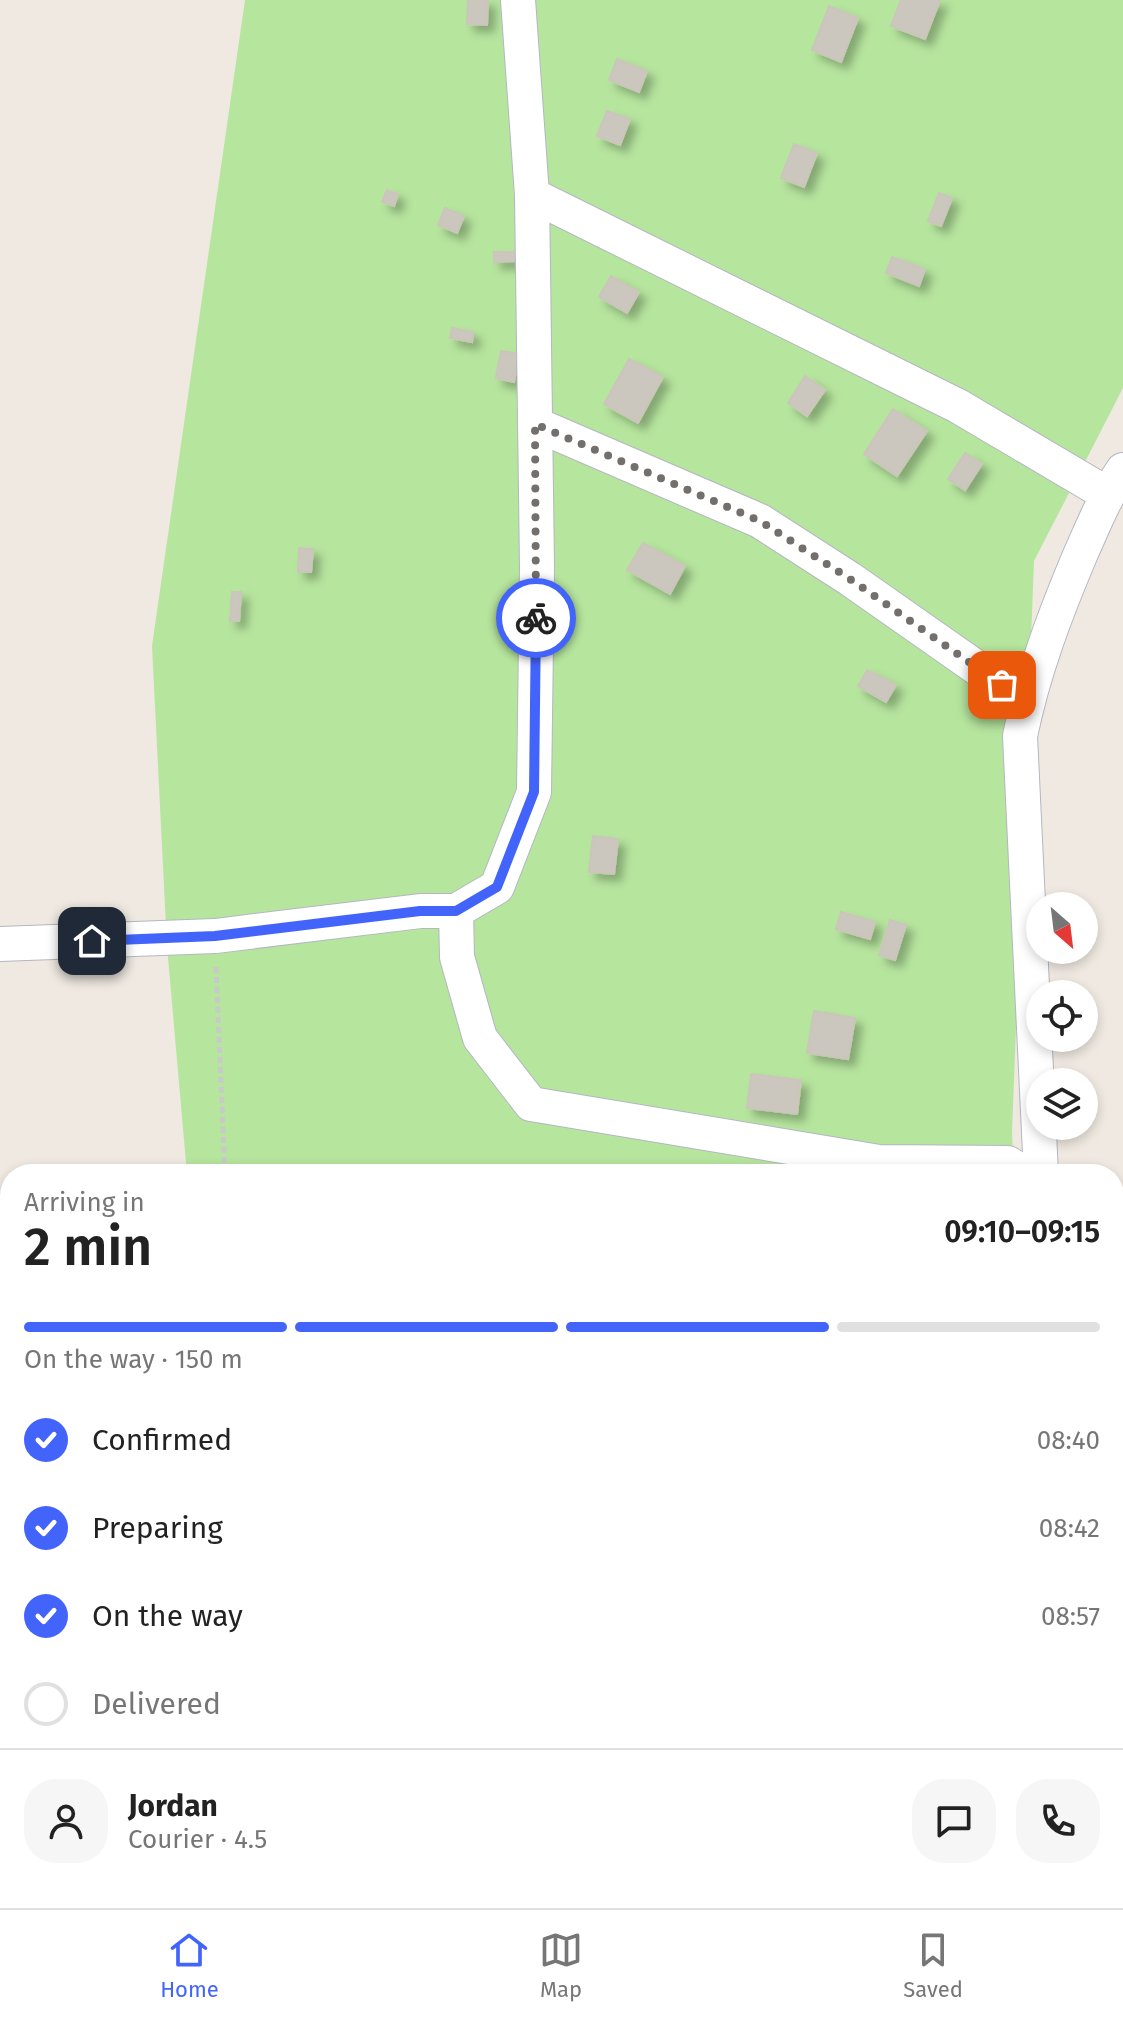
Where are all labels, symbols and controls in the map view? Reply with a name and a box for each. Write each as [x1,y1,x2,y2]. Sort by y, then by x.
courier [496,578,576,658]
icon: bike [514,596,558,640]
pin [968,651,1036,719]
icon: bag [980,663,1024,707]
north arrow [1026,892,1098,964]
map controls [1026,892,1098,1140]
pin [58,907,126,975]
icon: home [70,919,114,963]
button: locate [1026,980,1098,1052]
button: layers [1026,1068,1098,1140]
text: Arriving in [24,1187,145,1218]
text: 09:10–09:15 [944,1214,1100,1250]
text: 2 min [24,1216,152,1279]
text: On the way · 150 m [24,1344,243,1375]
icon: check [24,1418,68,1462]
text: Confirmed [92,1422,232,1458]
text: 08:40 [1037,1425,1100,1456]
icon: check [24,1506,68,1550]
text: Preparing [92,1510,223,1546]
text: 08:42 [1039,1513,1100,1544]
icon: check [24,1594,68,1638]
text: On the way [92,1598,243,1634]
text: 08:57 [1041,1601,1100,1632]
text: Delivered [92,1686,221,1722]
button: person [24,1779,108,1863]
button: chat [912,1779,996,1863]
button: phone [1016,1779,1100,1863]
text: Jordan [128,1788,218,1824]
text: Courier · 4.5 [128,1824,267,1855]
tab: Home [160,1928,219,2003]
tab: Map [539,1928,583,2003]
tab: Saved [903,1928,963,2003]

